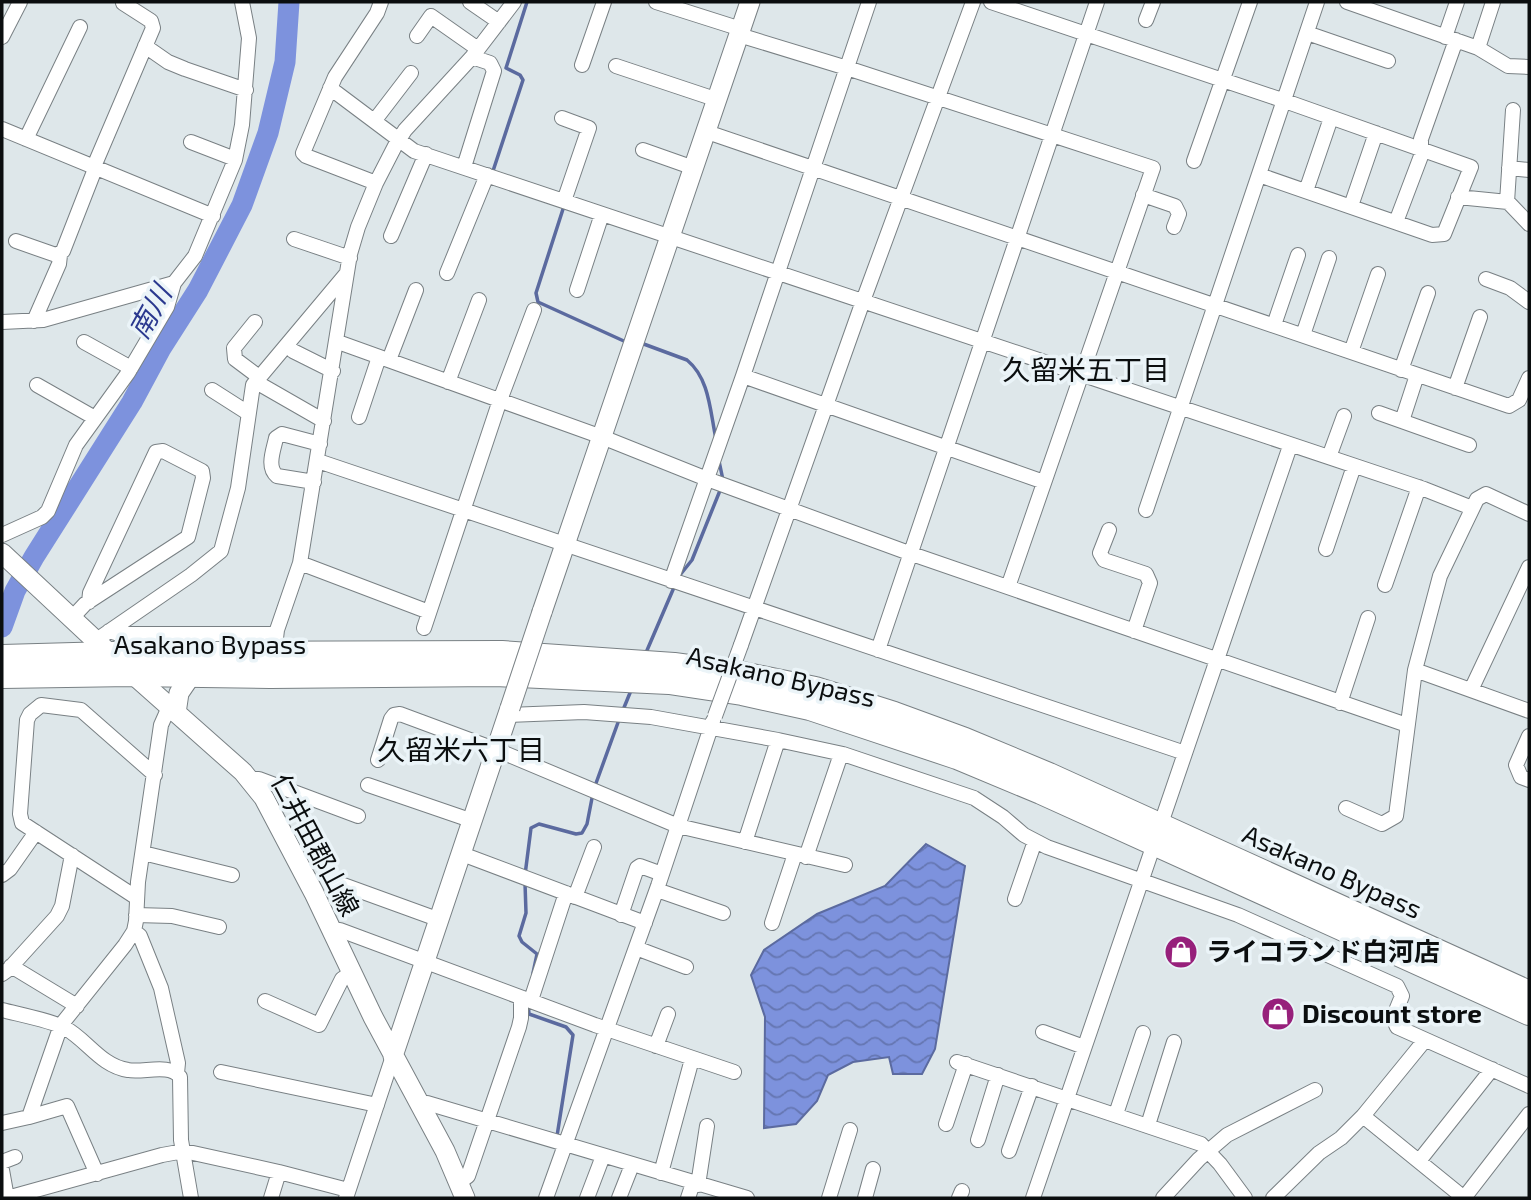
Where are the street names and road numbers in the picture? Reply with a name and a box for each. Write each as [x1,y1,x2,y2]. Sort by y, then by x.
street label: Asakano Bypass [114,628,306,659]
street label: Asakano Bypass [684,639,879,712]
street label: 仁井田郡山線 [266,768,367,920]
street label: Asakano Bypass [1238,817,1427,924]

